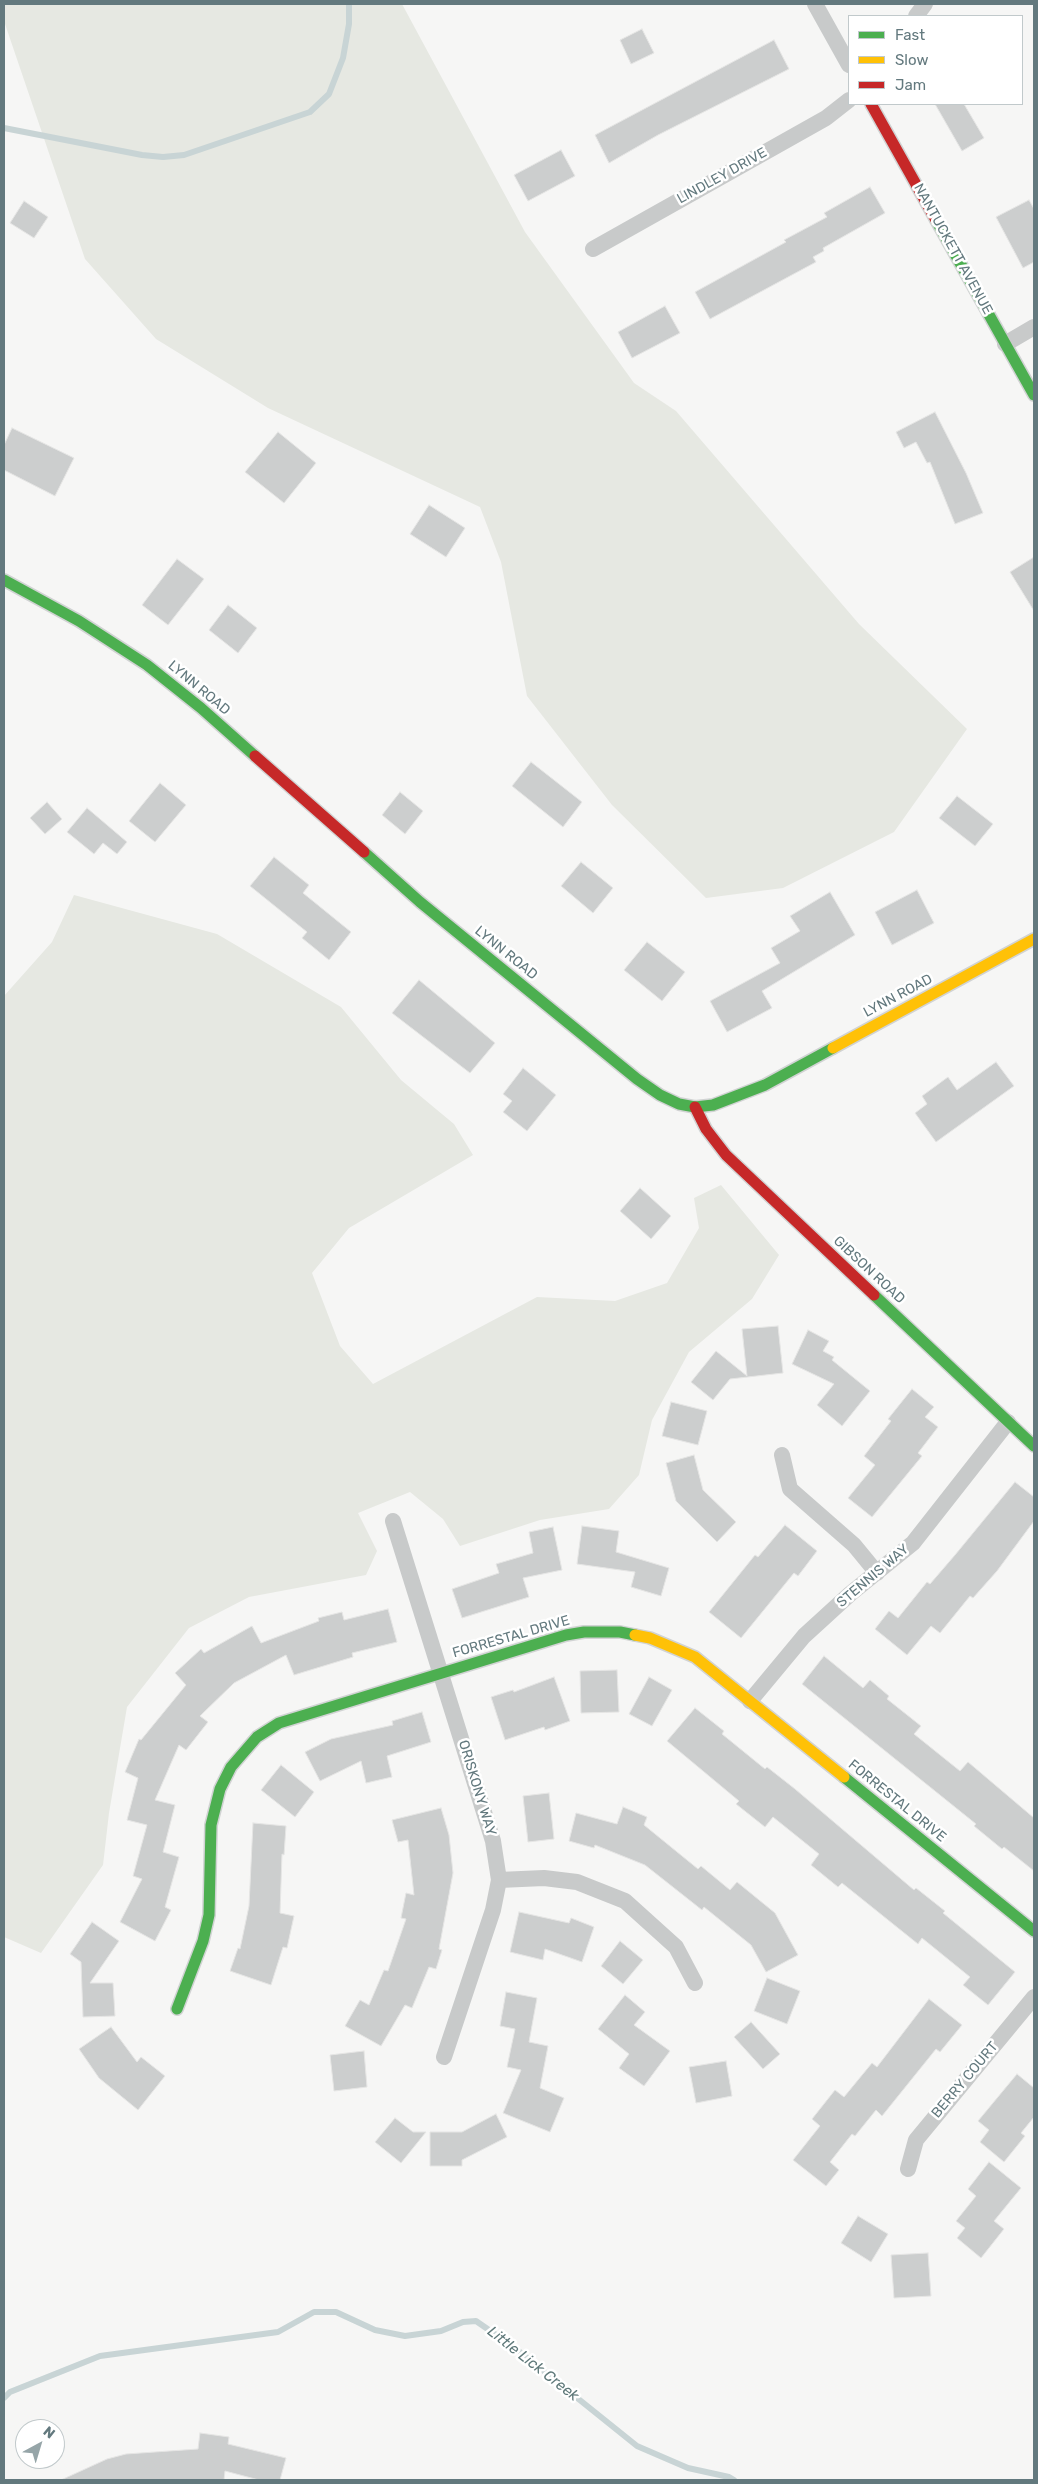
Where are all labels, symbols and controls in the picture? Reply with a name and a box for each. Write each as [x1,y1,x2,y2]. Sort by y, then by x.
legend [848,15,1023,105]
text: Fast [895,26,925,44]
text: Slow [895,51,928,69]
text: Jam [895,76,926,94]
street label: LINDLEY DRIVE [674,144,770,208]
street label: NANTUCKETT AVENUE [910,181,996,317]
street label: LYNN ROAD [165,657,233,719]
street label: LYNN ROAD [471,923,541,983]
street label: LYNN ROAD [861,971,935,1021]
street label: GIBSON ROAD [830,1233,908,1307]
street label: STENNIS WAY [834,1541,912,1611]
street label: FORRESTAL DRIVE [450,1612,572,1662]
street label: ORISKONY WAY [454,1738,500,1838]
street label: FORRESTAL DRIVE [845,1756,949,1846]
street label: BERRY COURT [928,2039,1002,2121]
water label: Little Lick Creek [484,2323,582,2405]
north arrow [15,2419,65,2469]
text: N [40,2423,58,2443]

